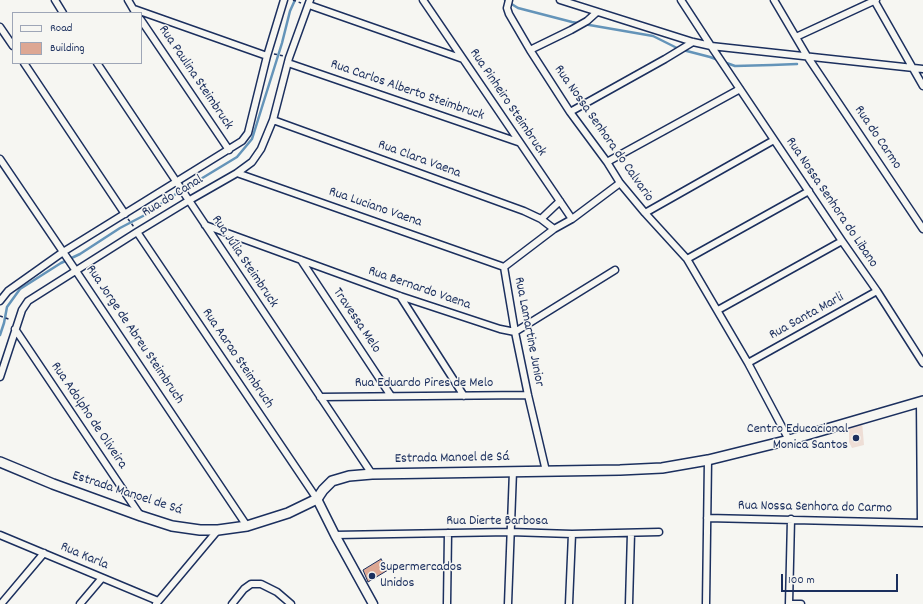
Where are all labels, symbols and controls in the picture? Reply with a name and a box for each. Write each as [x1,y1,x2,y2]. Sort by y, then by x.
legend [12,12,142,64]
text: Road [50,20,72,37]
street label: Rua Paulina Steimbruck [154,23,236,133]
text: Building [50,40,85,57]
street label: Rua Pinheiro Steimbruck [465,46,549,160]
street label: Rua Carlos Alberto Steimbruck [328,57,486,125]
street label: Rua Nossa Senhora do Calvario [549,62,657,206]
street label: Rua do Carmo [850,103,904,173]
street label: Rua Nossa Senhora do Libano [781,135,881,271]
street label: Rua Clara Vaena [375,137,463,183]
street label: Rua do Canal [139,172,207,222]
street label: Rua Luciano Vaena [326,184,424,232]
street label: Rua Julia Steimbruck [207,213,281,311]
street label: Rua Jorge de Abreu Steimbruch [81,262,187,408]
street label: Rua Bernardo Vaena [366,264,472,314]
street label: Rua Lamartine Junior [509,276,547,388]
street label: Travessa Melo [328,285,384,357]
street label: Rua Santa Marli [767,290,847,344]
street label: Rua Aarao Steimbruch [197,306,277,412]
street label: Rua Adolpho de Oliveira [46,360,130,472]
street label: Rua Eduardo Pires de Melo [355,376,493,392]
place label: Centro Educacional Monica Santos [747,422,848,454]
marker: Centro Educacional Monica Santos [851,433,861,443]
street label: Estrada Manoel de Sá [394,450,510,468]
street label: Estrada Manoel de Sá [70,468,184,520]
street label: Rua Nossa Senhora do Carmo [738,498,892,518]
street label: Rua Dierte Barbosa [446,514,548,530]
street label: Rua Karla [57,539,111,575]
place label: Supermercados Unidos [380,560,462,592]
scale bar [783,566,900,592]
marker: Supermercados Unidos [367,571,377,581]
text: 100 m [788,572,815,589]

